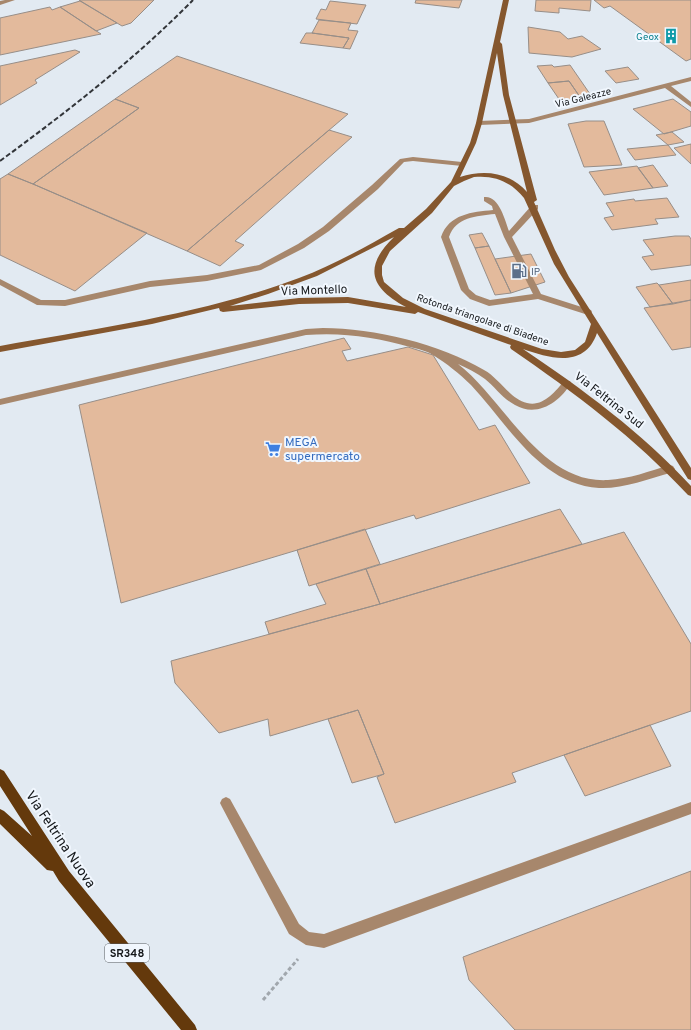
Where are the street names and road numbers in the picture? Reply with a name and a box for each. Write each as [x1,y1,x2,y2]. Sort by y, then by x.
street label: Via Galeazze [554,85,613,112]
street label: Via Montello [280,282,348,300]
street label: Rotonda triangolare di Biadene [415,292,550,349]
street label: Via Feltrina Sud [570,369,646,433]
street label: Via Feltrina Nuova [21,788,98,892]
road number: SR348 [105,944,149,962]

